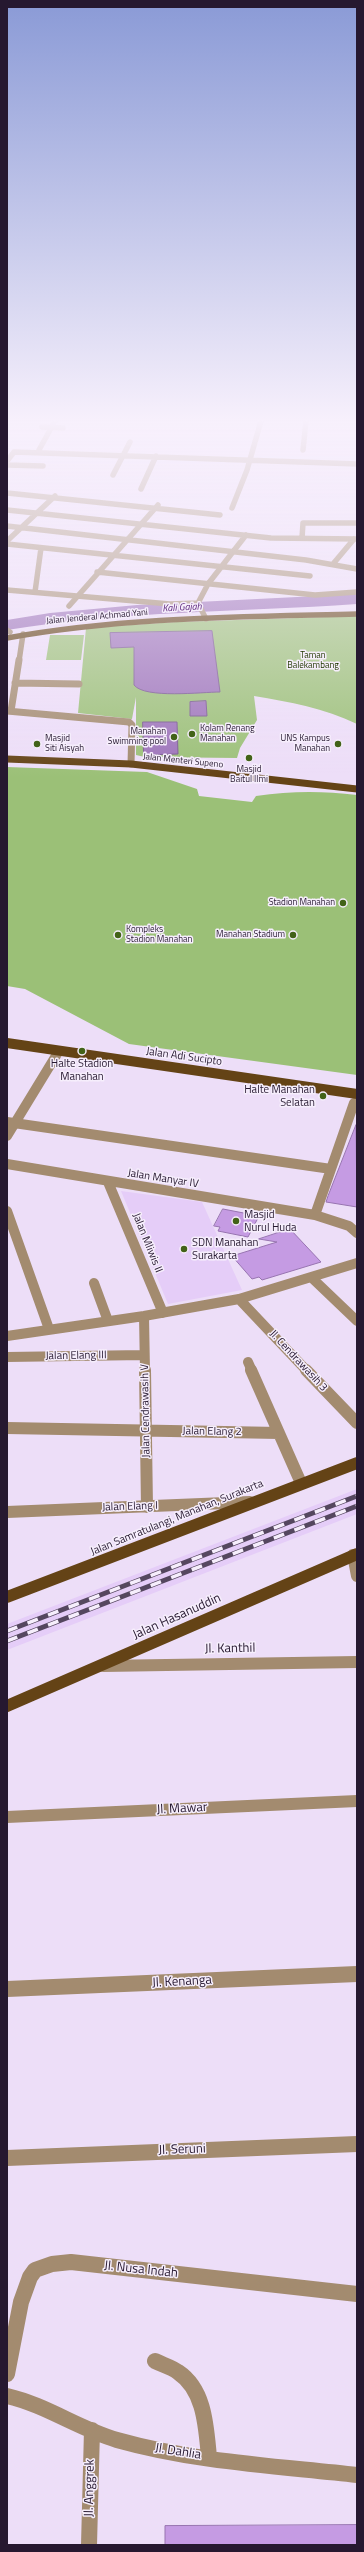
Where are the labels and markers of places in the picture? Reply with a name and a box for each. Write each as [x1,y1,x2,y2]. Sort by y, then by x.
place label: Kolam Renang Manahan [200,724,255,745]
place label: Manahan Swimming pool [108,727,166,748]
marker: Kolam Renang Manahan [187,729,197,739]
marker: Manahan Swimming pool [169,732,179,742]
place label: Masjid Siti Aisyah [45,734,84,755]
place label: UNS Kampus Manahan [280,734,330,755]
marker: Masjid Siti Aisyah [32,739,42,749]
marker: UNS Kampus Manahan [333,739,343,749]
marker: Masjid Baitul Ilmi [244,753,254,763]
place label: Masjid Baitul Ilmi [230,765,268,786]
place label: Stadion Manahan [269,898,335,908]
marker: Stadion Manahan [338,898,348,908]
place label: Kompleks Stadion Manahan [126,925,192,946]
marker: Kompleks Stadion Manahan [113,930,123,940]
place label: Manahan Stadium [216,930,285,940]
marker: Manahan Stadium [288,930,298,940]
marker: Halte Stadion Manahan [77,1046,87,1056]
place label: Halte Stadion Manahan [51,1057,113,1083]
place label: Halte Manahan Selatan [244,1083,315,1109]
marker: Halte Manahan Selatan [318,1091,328,1101]
place label: Masjid Nurul Huda [244,1208,296,1234]
marker: Masjid Nurul Huda [231,1216,241,1226]
place label: SDN Manahan Surakarta [192,1236,258,1262]
marker: SDN Manahan Surakarta [179,1244,189,1254]

